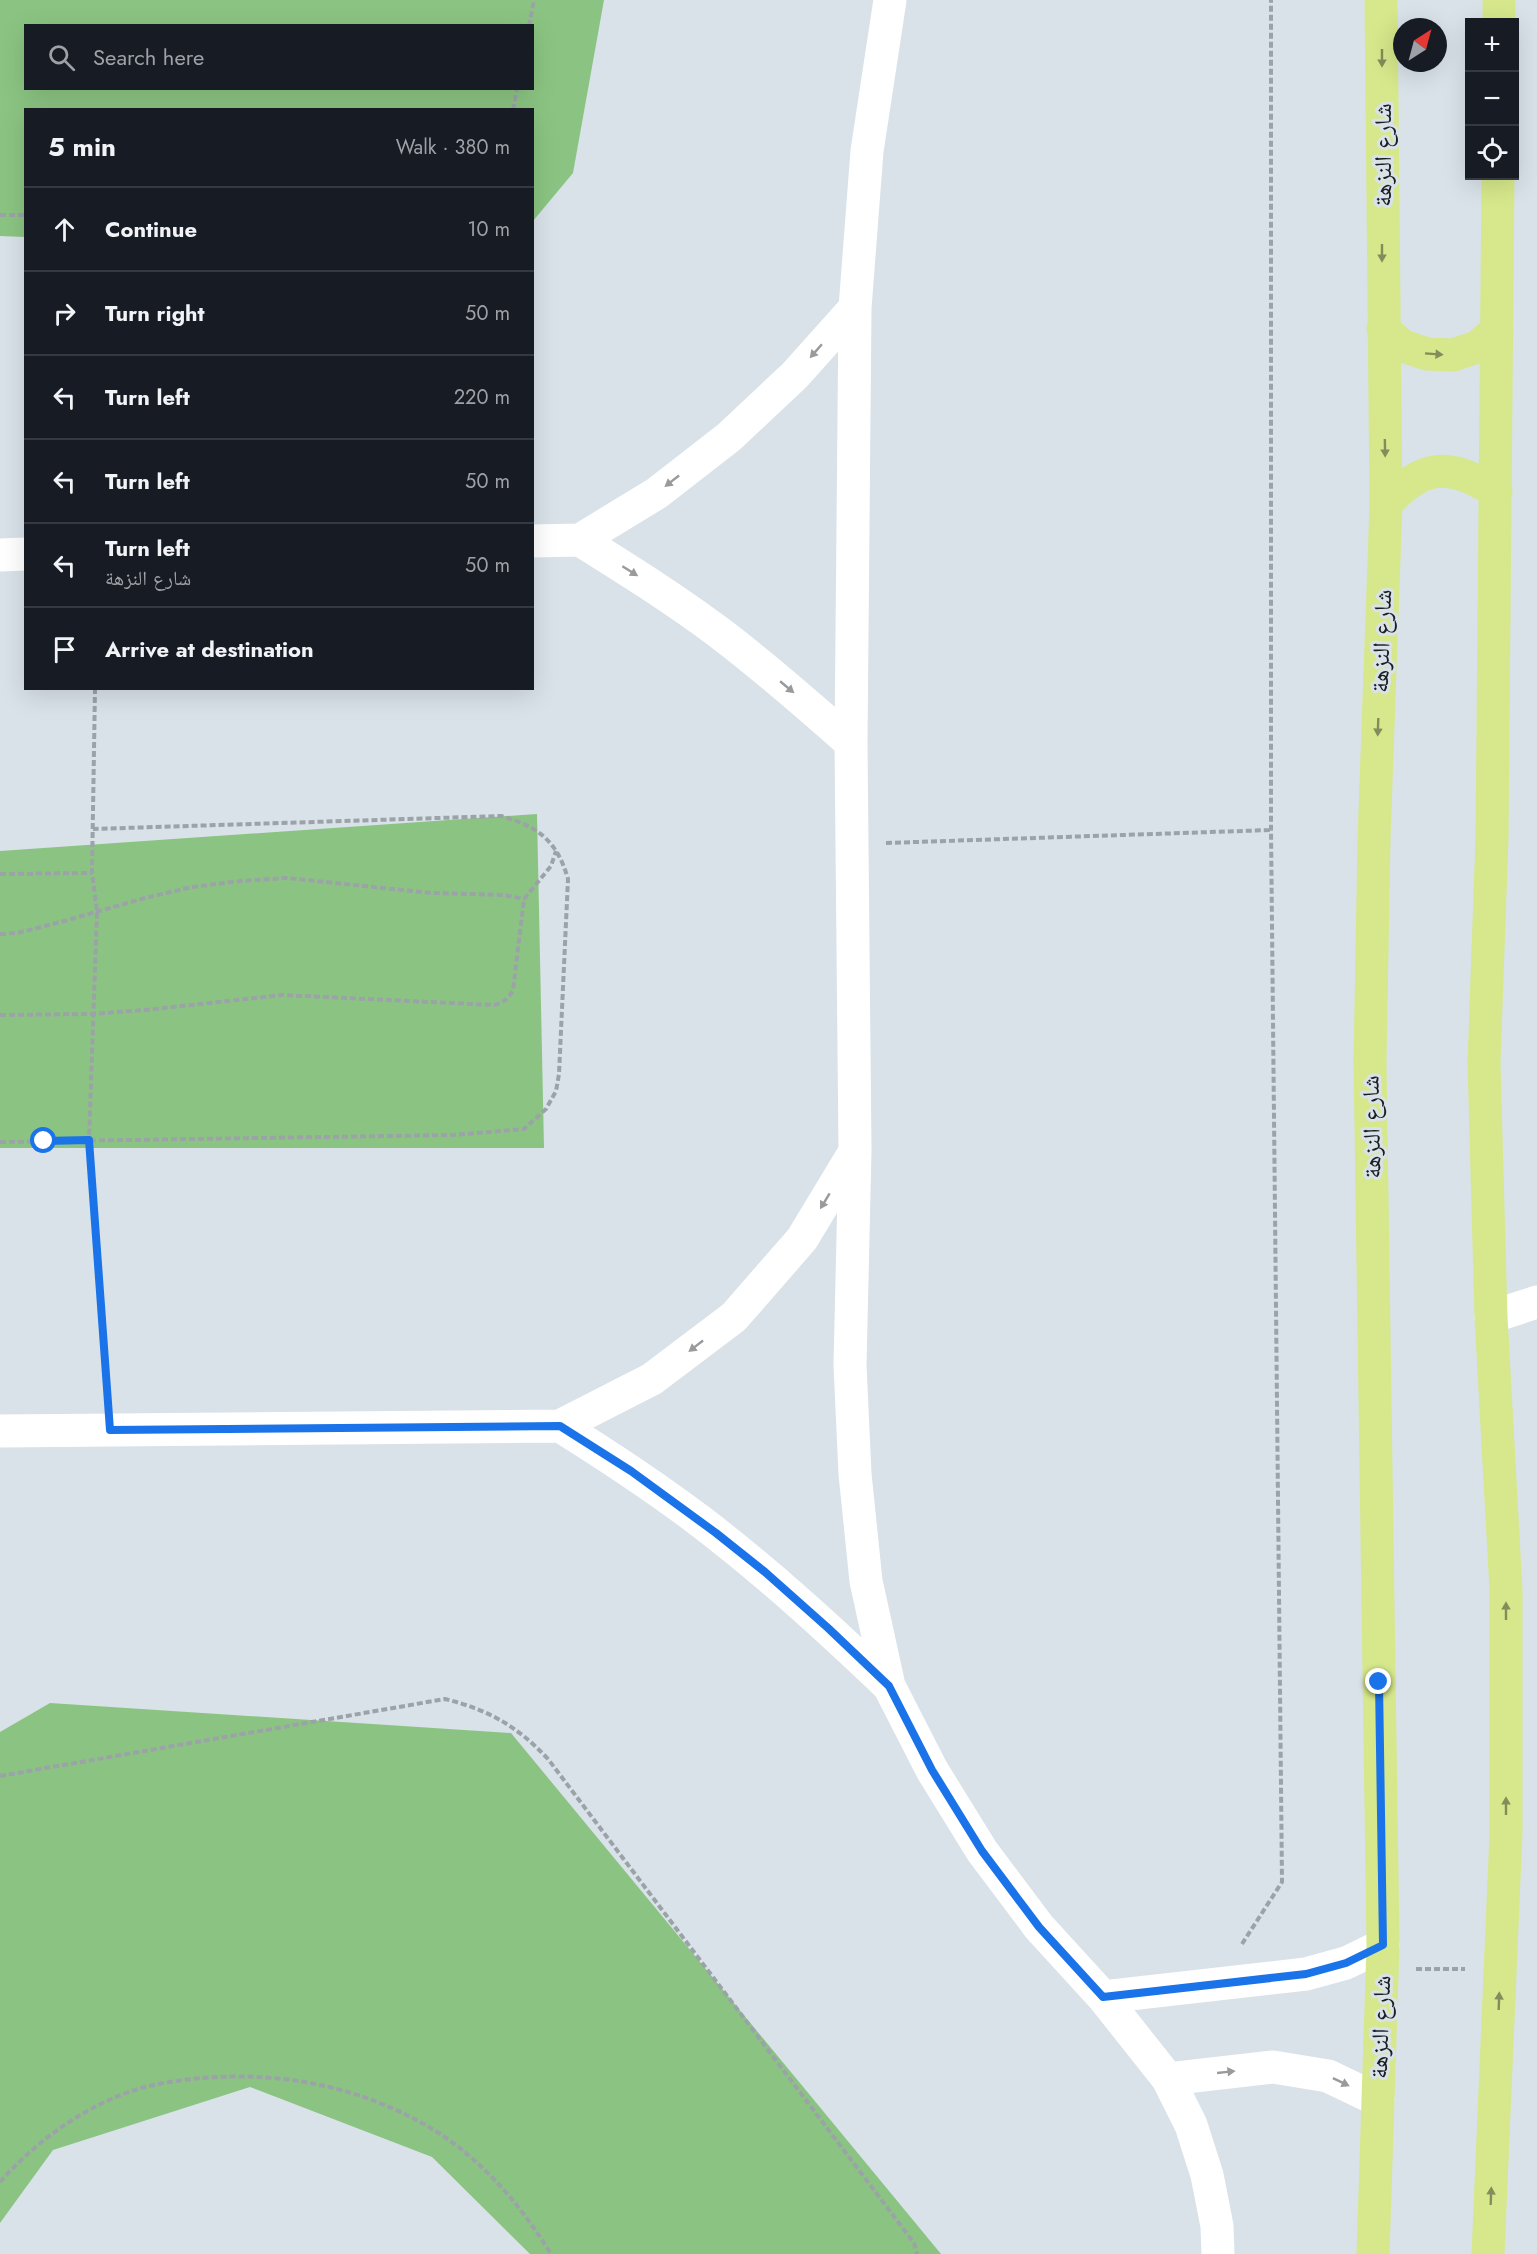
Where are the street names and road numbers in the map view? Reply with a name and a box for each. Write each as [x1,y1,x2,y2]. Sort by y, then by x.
street label: شارع النزهة [1365,103,1400,207]
street label: شارع النزهة [1362,589,1400,693]
street label: شارع النزهة [1353,1075,1389,1179]
street label: شارع النزهة [1361,1975,1399,2079]

